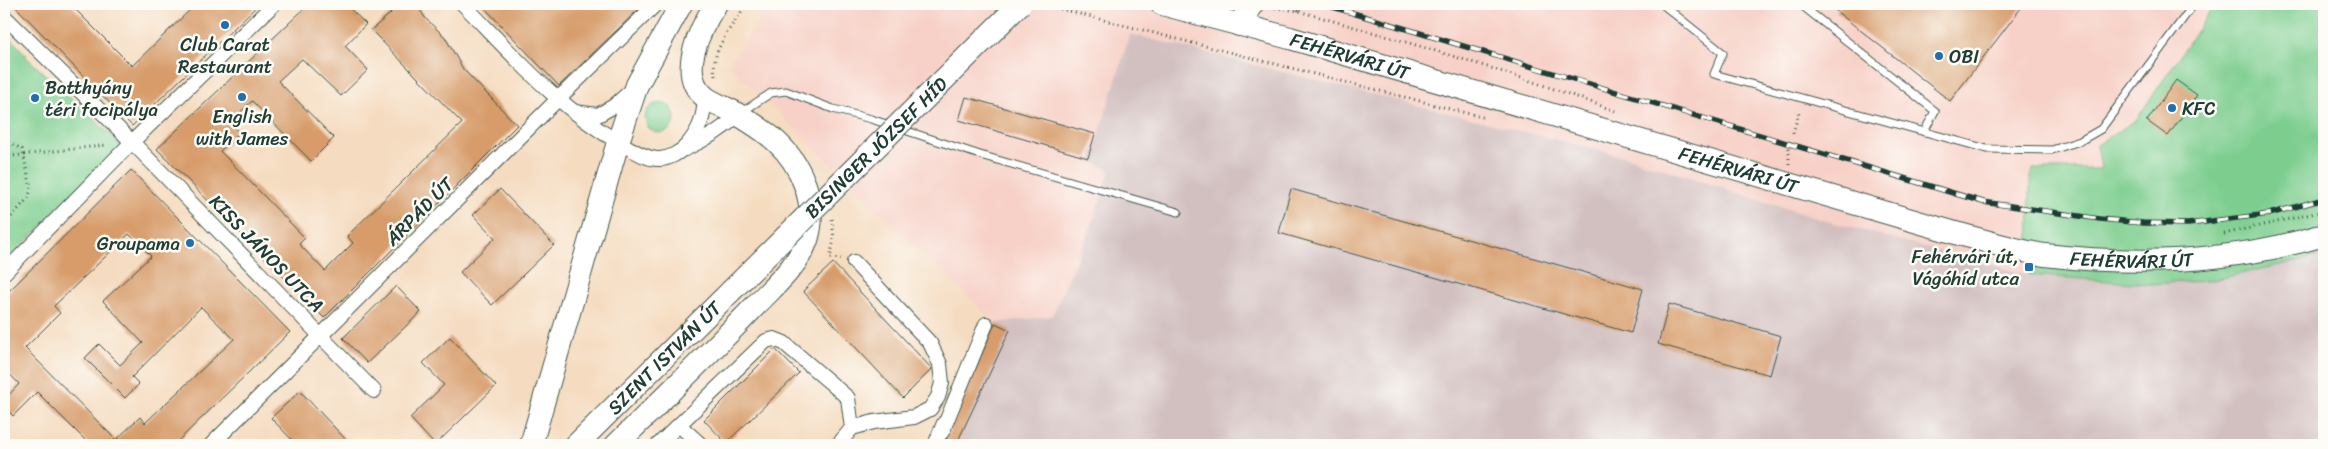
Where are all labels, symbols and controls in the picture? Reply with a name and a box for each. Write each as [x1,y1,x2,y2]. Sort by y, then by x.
marker: Club Carat Restaurant [219,19,231,31]
street label: FEHÉRVÁRI ÚT [1286,23,1415,90]
place label: Club Carat Restaurant [178,28,272,83]
place label: OBI [1949,40,1979,73]
marker: OBI [1933,50,1945,62]
street label: BISINGER JÓZSEF HÍD [797,68,956,227]
place label: Batthyány téri focipálya [45,71,159,126]
marker: English with James [236,91,248,103]
marker: Batthyány téri focipálya [29,92,41,104]
place label: KFC [2182,92,2216,125]
place label: English with James [196,100,289,155]
marker: KFC [2166,102,2178,114]
street label: FEHÉRVÁRI ÚT [1675,137,1804,204]
street label: ÁRPÁD ÚT [376,168,463,255]
street label: KISS JÁNOS UTCA [201,186,332,320]
place label: Groupama [97,227,180,260]
marker: Groupama [184,237,196,249]
place label: Fehérvári út, Vágóhíd utca [1911,240,2019,295]
street label: FEHÉRVÁRI ÚT [2069,242,2196,278]
marker: Fehérvári út, Vágóhíd utca [2023,261,2035,273]
street label: SZENT ISTVÁN ÚT [599,292,731,423]

